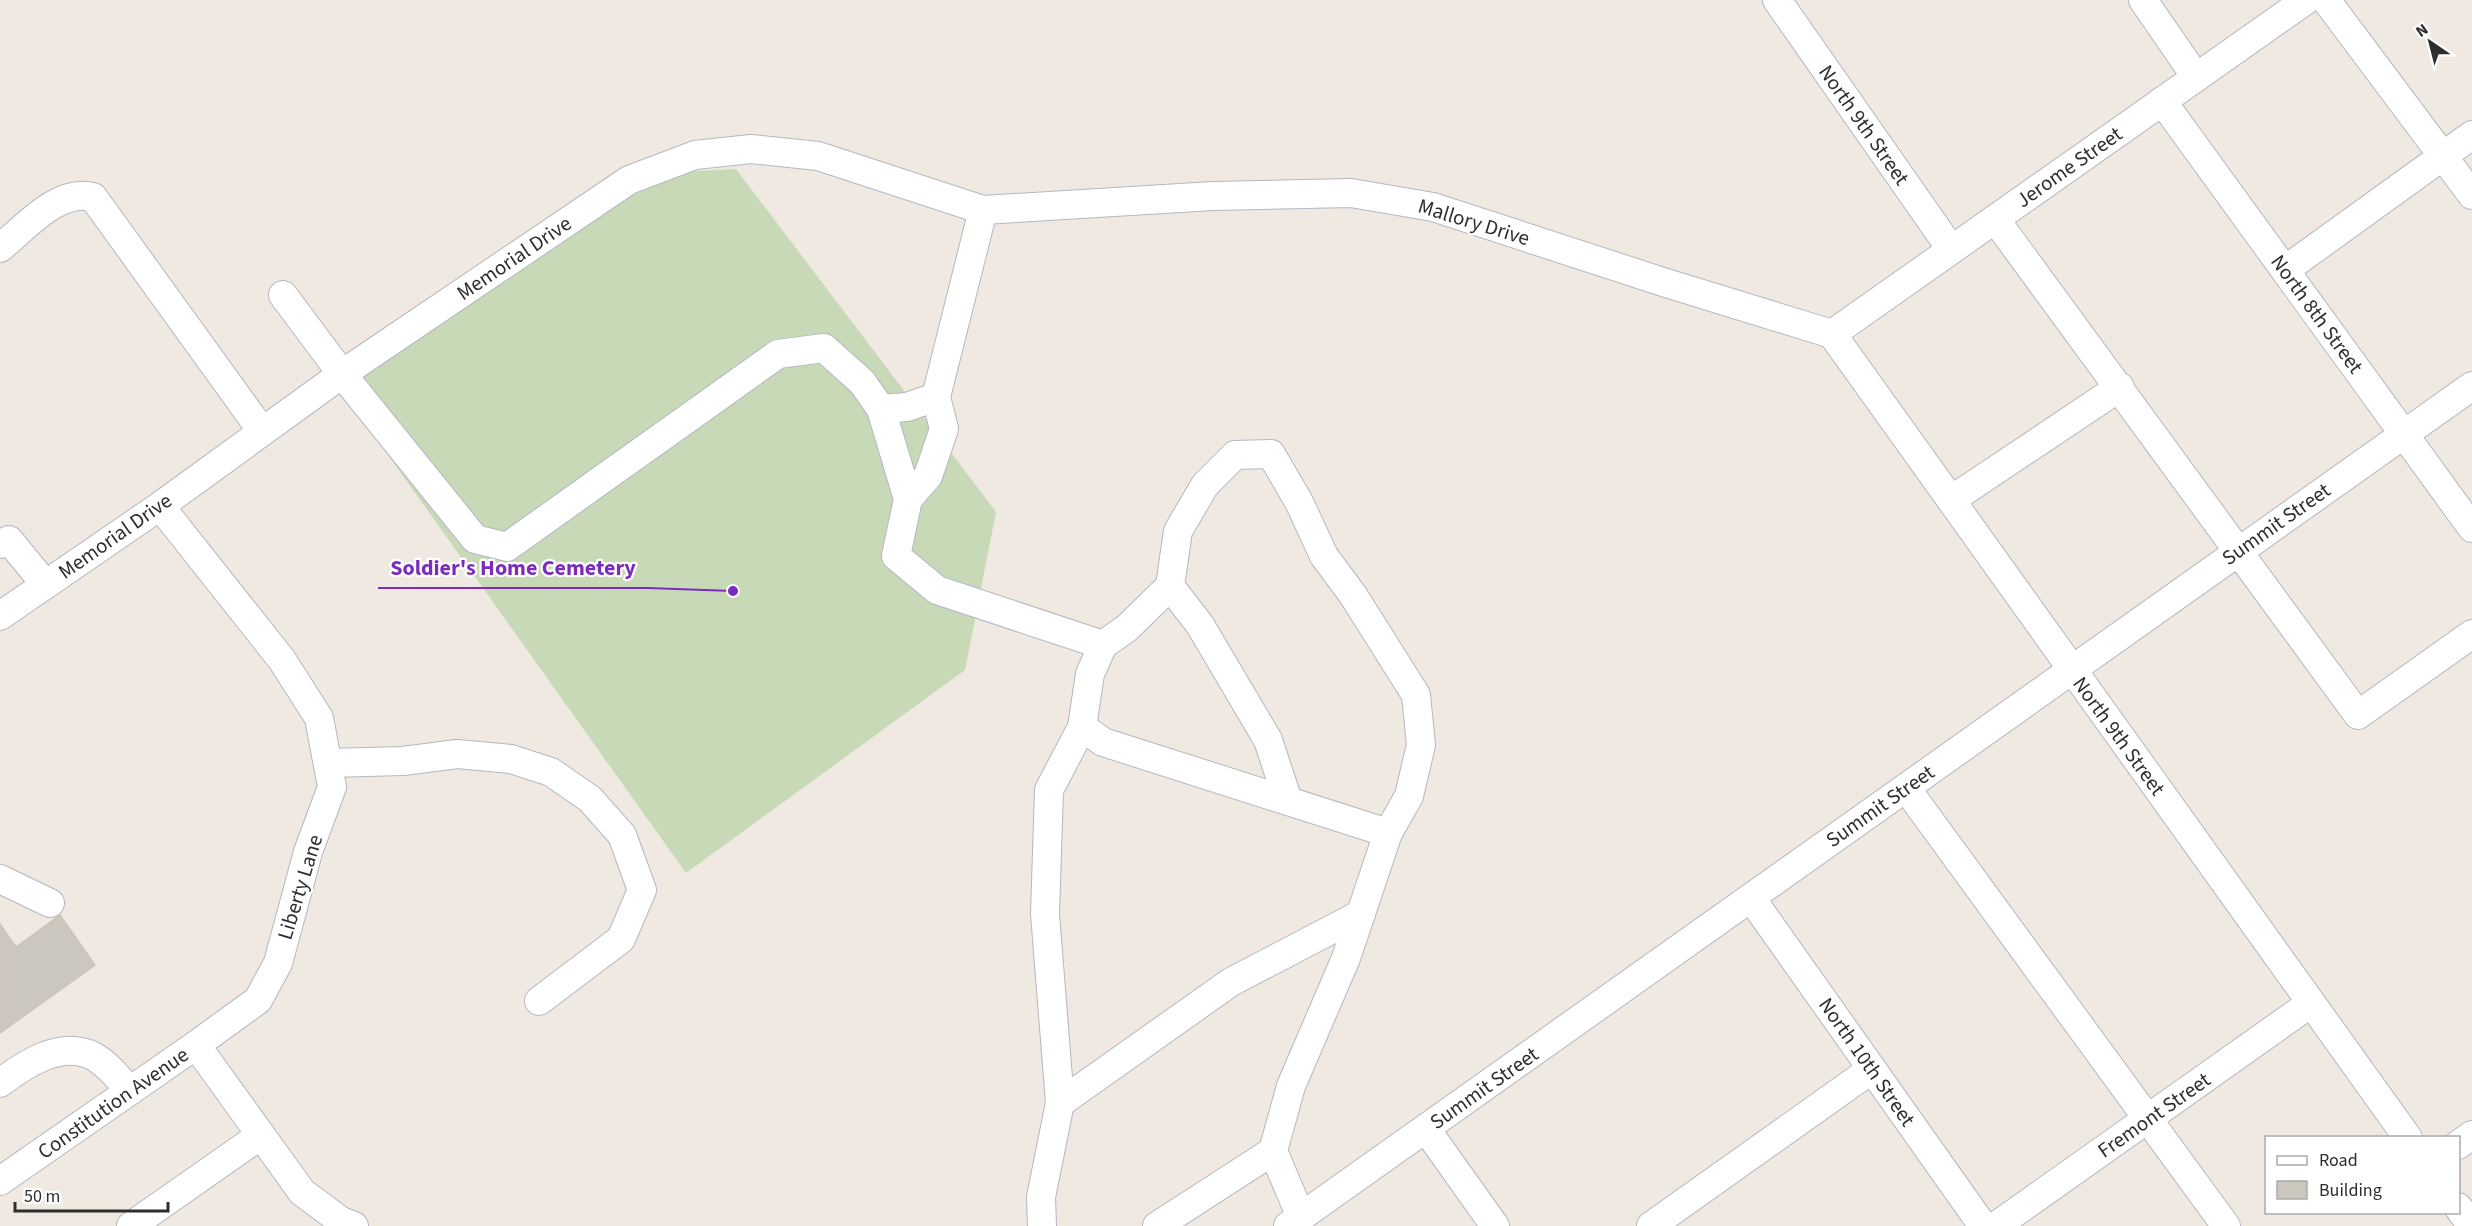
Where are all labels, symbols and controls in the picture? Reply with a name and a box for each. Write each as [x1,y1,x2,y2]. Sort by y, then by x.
north arrow [2400,12,2460,72]
text: N [2411,18,2433,43]
street label: North 9th Street [1811,59,1917,191]
street label: Jerome Street [2010,119,2128,215]
street label: Mallory Drive [1414,191,1534,253]
street label: Memorial Drive [451,208,577,308]
street label: North 8th Street [2263,248,2371,380]
street label: Summit Street [2216,475,2336,573]
street label: Memorial Drive [52,486,178,586]
callout: Soldier's Home Cemetery [378,548,648,588]
text: Soldier's Home Cemetery [390,552,636,584]
street label: North 9th Street [2065,670,2173,802]
street label: Summit Street [1820,757,1940,855]
street label: Liberty Lane [270,831,330,943]
street label: North 10th Street [1811,991,1923,1133]
street label: Summit Street [1424,1039,1544,1137]
street label: Constitution Avenue [31,1040,195,1166]
street label: Fremont Street [2091,1065,2217,1165]
legend [2265,1136,2460,1214]
text: Road [2319,1148,2358,1173]
scale bar [15,1175,168,1213]
text: Building [2319,1178,2382,1203]
text: 50 m [24,1184,60,1209]

